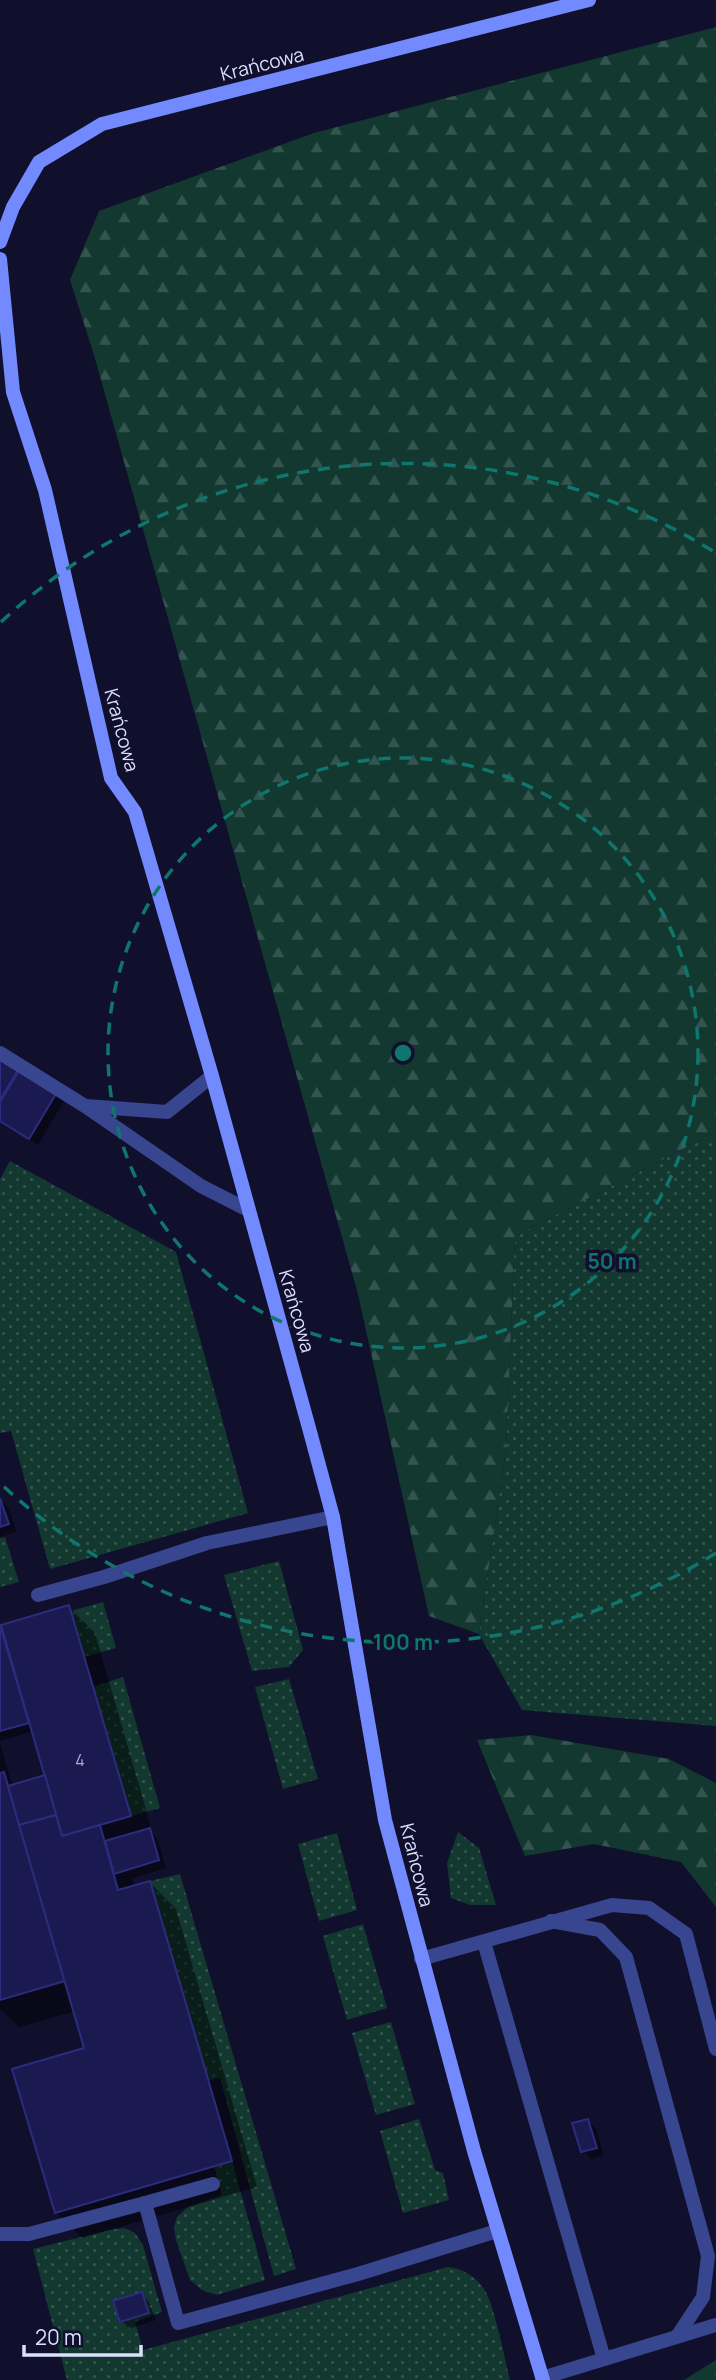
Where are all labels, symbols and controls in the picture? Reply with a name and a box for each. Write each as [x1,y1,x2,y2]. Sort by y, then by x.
street label: Krańcowa [217,41,307,87]
street label: Krańcowa [98,685,146,775]
centre of rings [391,1041,415,1065]
text: 50 m [587,1247,637,1275]
street label: Krańcowa [273,1266,321,1356]
text: 100 m [373,1628,433,1656]
house number: 4 [75,1749,85,1771]
street label: Krańcowa [394,1820,440,1910]
scale bar [24,2314,142,2358]
text: 20 m [35,2323,82,2351]

